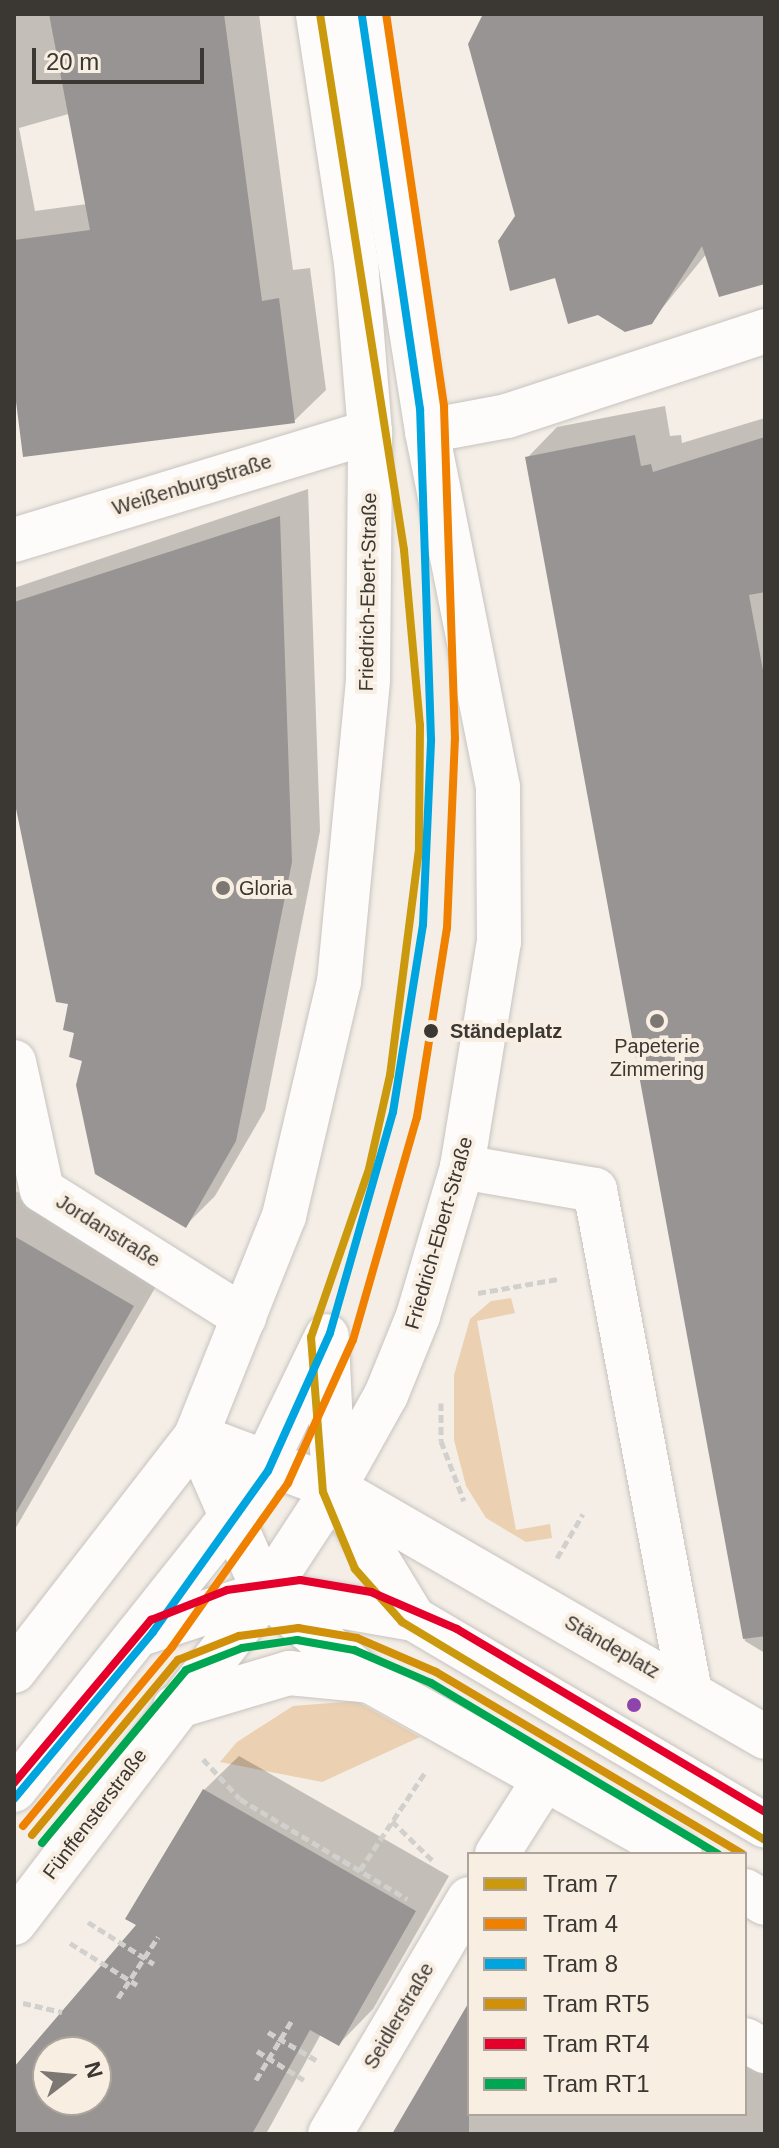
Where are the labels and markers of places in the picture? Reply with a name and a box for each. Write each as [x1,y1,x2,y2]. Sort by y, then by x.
place label: Gloria [239,876,292,900]
marker: Gloria [214,879,232,897]
marker: Papeterie Zimmering [648,1012,666,1030]
marker: Ständeplatz [419,1019,443,1043]
place label: Ständeplatz [450,1019,562,1043]
place label: Papeterie Zimmering [610,1034,704,1081]
unlabelled marker [626,1697,642,1713]

